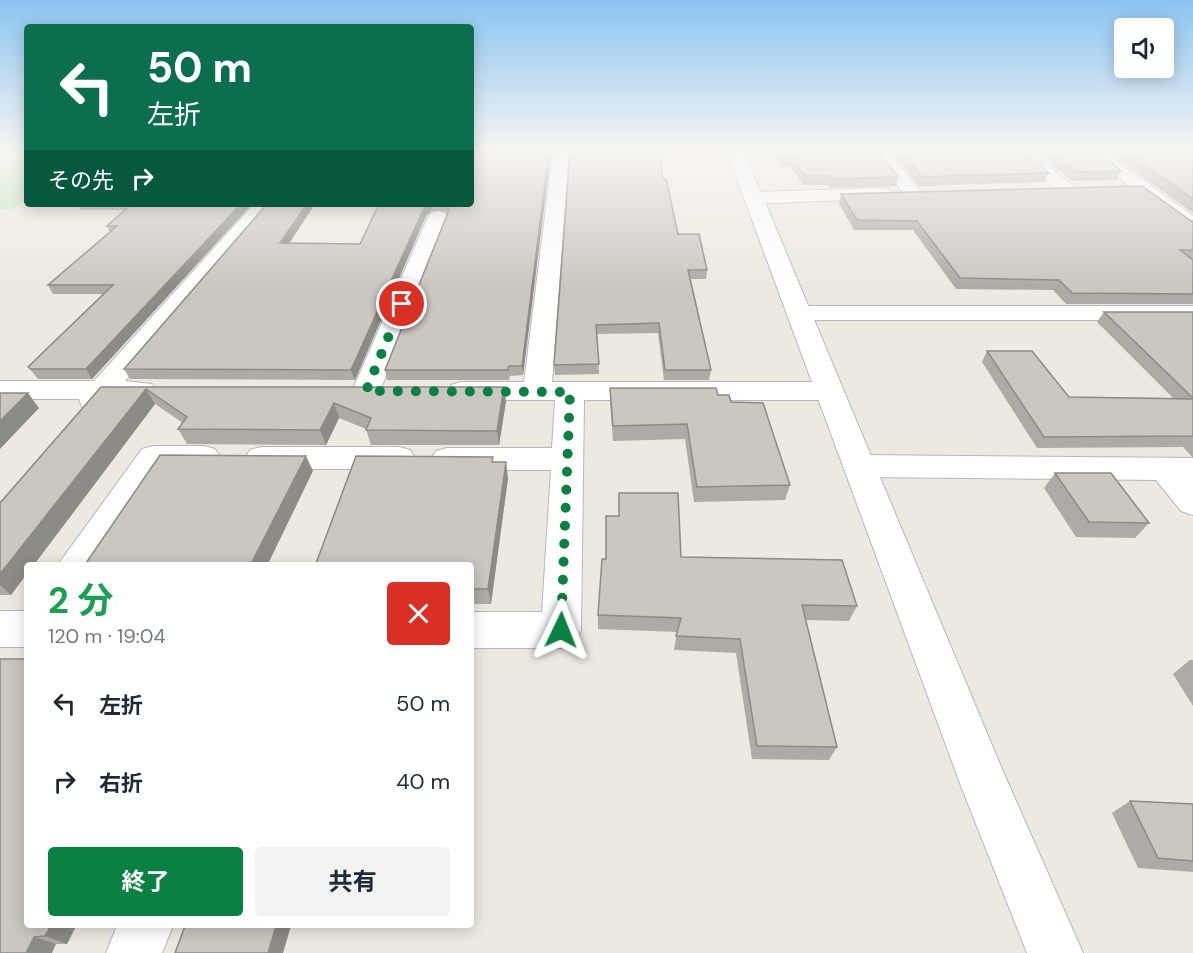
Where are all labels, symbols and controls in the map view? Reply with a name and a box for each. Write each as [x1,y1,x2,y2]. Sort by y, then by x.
map controls [1114,18,1174,78]
button: sound [1114,18,1174,78]
text: 50 m [147,40,252,95]
icon: left [48,48,126,126]
text: 左折 [147,97,201,132]
icon: right [126,162,159,195]
text: その先 [48,166,114,195]
pin [376,278,427,329]
icon: arrive [385,287,418,320]
text: 2 分 [48,577,113,624]
button: close [387,582,450,645]
position arrow [529,598,593,662]
text: 120 m · 19:04 [48,623,166,649]
icon: left [48,687,81,720]
text: 50 m [396,689,450,718]
text: 左折 [99,691,143,720]
icon: right [48,765,81,798]
text: 40 m [396,767,450,796]
text: 右折 [99,769,143,798]
button: 終了 [48,847,243,916]
button: 共有 [255,847,450,916]

